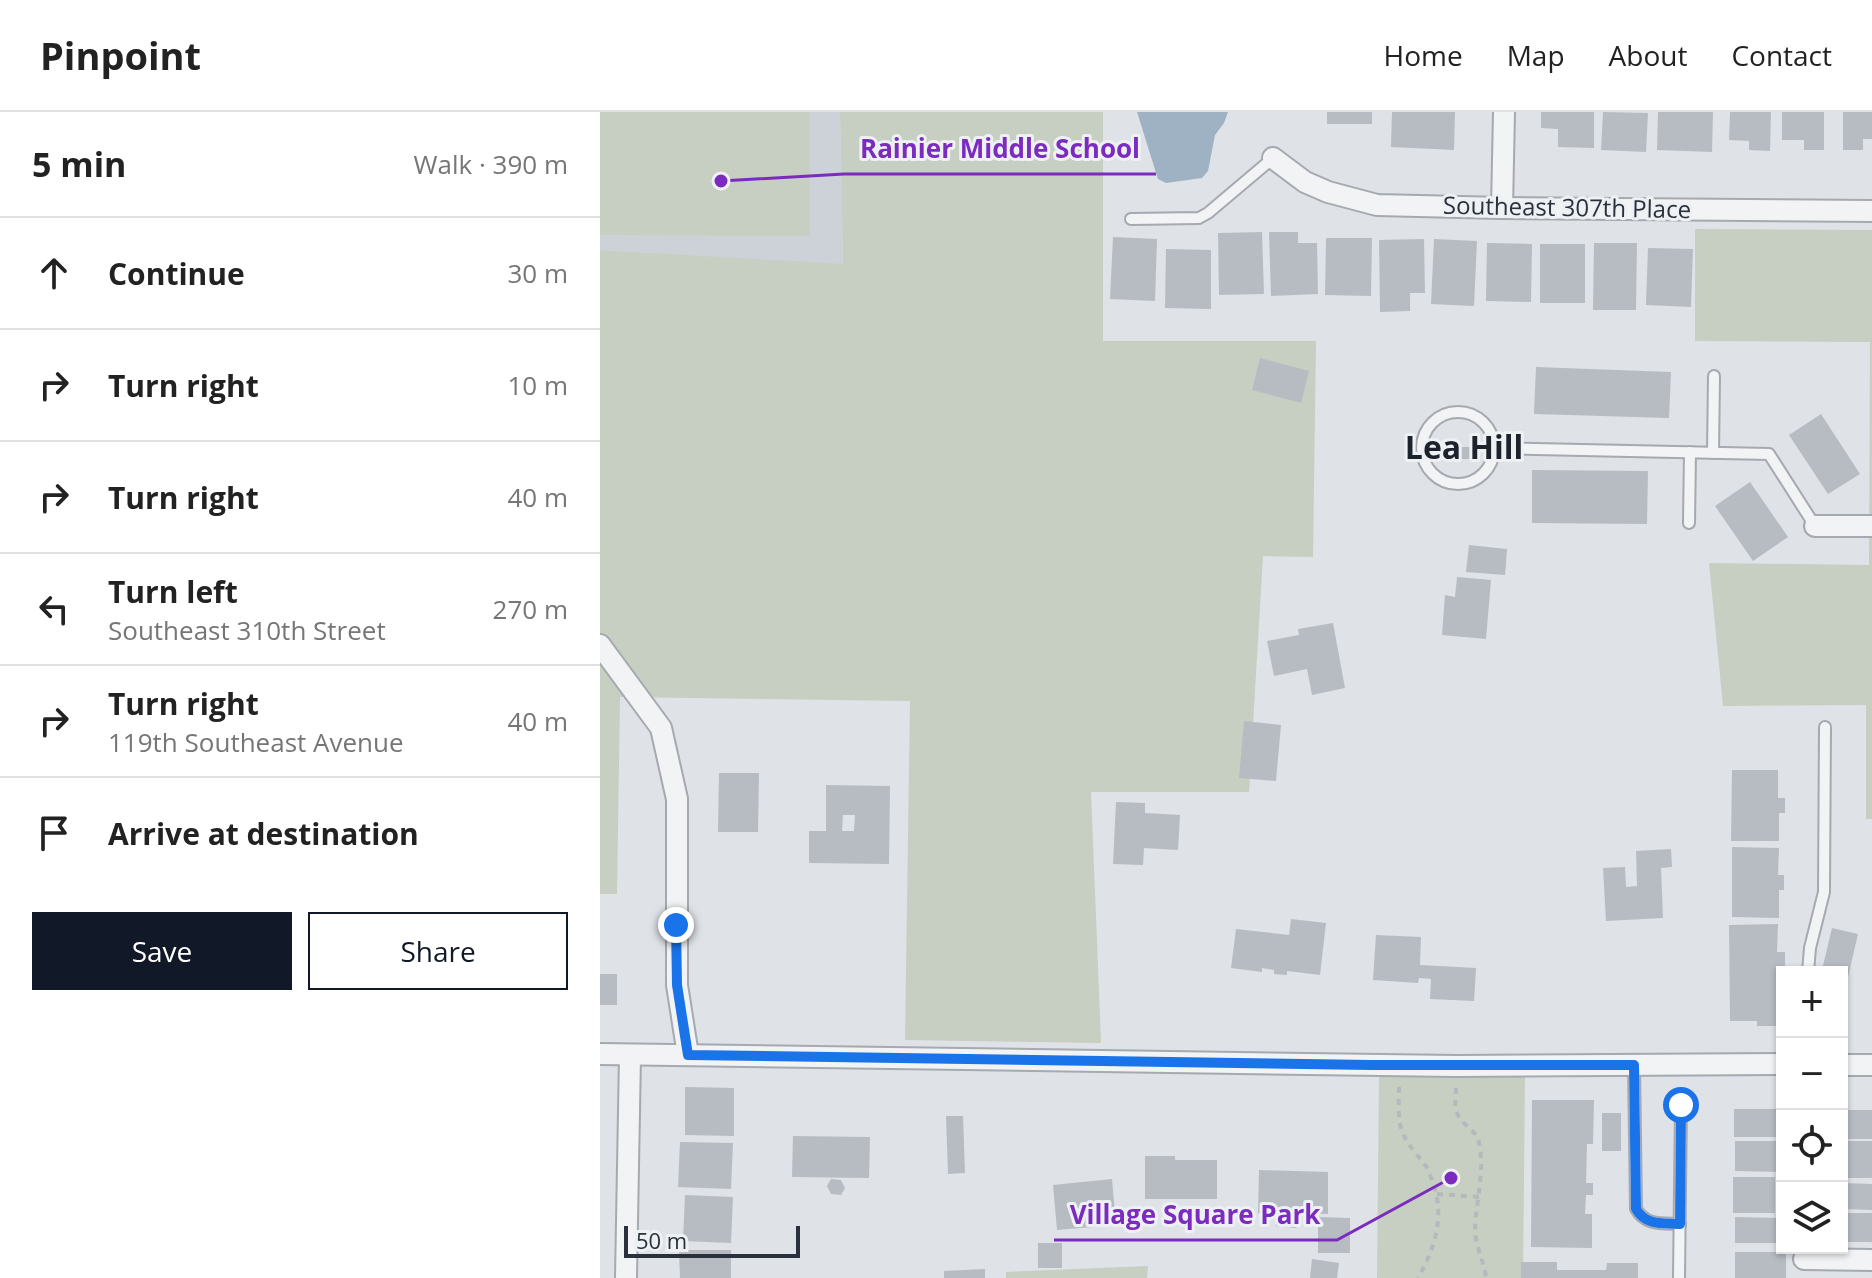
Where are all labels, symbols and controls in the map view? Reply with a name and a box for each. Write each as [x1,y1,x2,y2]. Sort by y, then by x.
text: Pinpoint [40,29,201,81]
text: Home [1384,36,1463,74]
text: Map [1507,36,1565,74]
text: About [1609,36,1687,74]
text: Contact [1731,36,1832,74]
callout: Rainier Middle School [844,124,1156,174]
text: Rainier Middle School [860,130,1140,166]
text: 5 min [32,141,126,187]
text: Walk · 390 m [414,146,568,182]
street label: Southeast 307th Place [1443,188,1691,225]
icon: ahead [32,251,76,295]
text: Continue [108,253,245,294]
text: 30 m [507,255,568,291]
icon: right [32,363,76,407]
text: Turn right [108,365,259,406]
text: 10 m [507,367,568,403]
district label: Lea Hill [1405,425,1523,468]
icon: right [32,475,76,519]
text: Turn right [108,477,259,518]
text: 40 m [507,479,568,515]
text: Turn left [108,571,238,612]
icon: left [32,587,76,631]
text: 270 m [493,591,568,627]
text: Southeast 310th Street [108,612,386,648]
text: Turn right [108,683,259,724]
icon: right [32,699,76,743]
text: 40 m [507,703,568,739]
text: 119th Southeast Avenue [108,724,404,760]
icon: arrive [32,811,76,855]
text: Arrive at destination [108,813,419,854]
route end [658,907,694,943]
button: Save [32,912,292,990]
button: Share [308,912,568,990]
map controls [1776,966,1848,1254]
button: + [1776,966,1848,1038]
button: − [1776,1038,1848,1110]
route start [1663,1087,1699,1123]
button: locate [1776,1110,1848,1182]
button: layers [1776,1182,1848,1254]
callout: Village Square Park [1054,1190,1337,1240]
text: Village Square Park [1070,1196,1321,1232]
scale bar [624,1222,800,1258]
text: 50 m [636,1225,687,1255]

